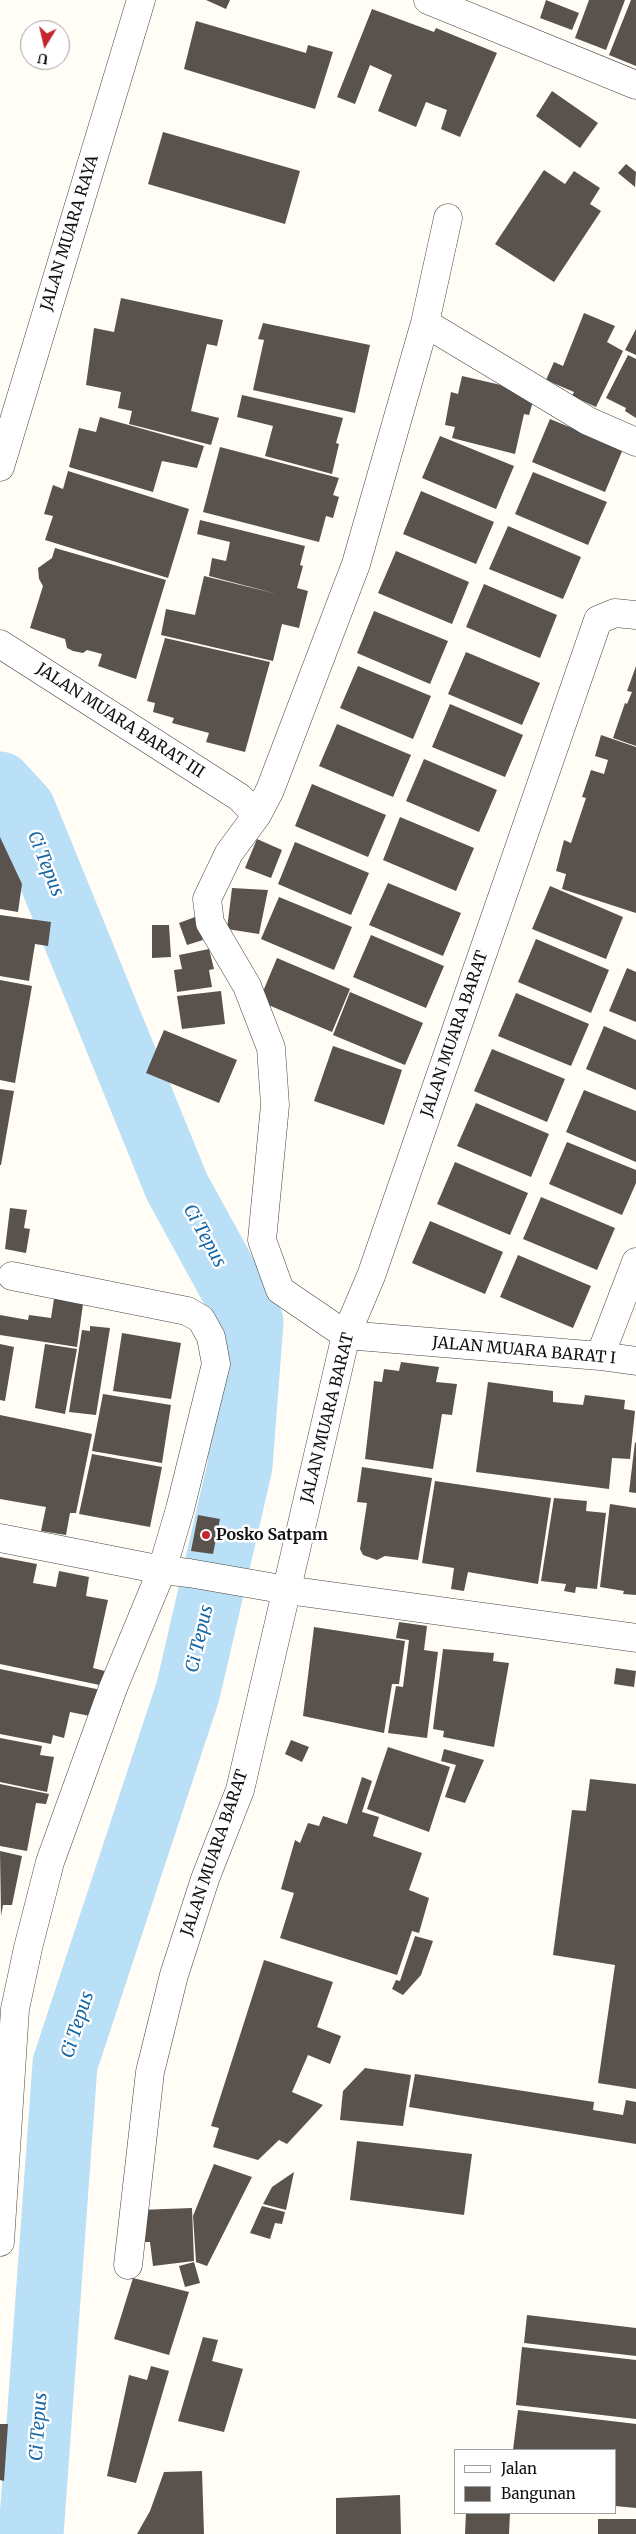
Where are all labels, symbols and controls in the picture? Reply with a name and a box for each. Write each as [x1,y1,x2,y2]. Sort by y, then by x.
north arrow [20,20,70,70]
text: U [36,49,49,69]
street label: JALAN MUARA RAYA [37,153,103,313]
street label: JALAN MUARA BARAT III [32,659,208,783]
water label: Ci Tepus [22,828,68,900]
street label: JALAN MUARA BARAT [417,948,493,1120]
water label: Ci Tepus [178,1201,230,1271]
street label: JALAN MUARA BARAT [298,1331,358,1505]
street label: JALAN MUARA BARAT I [431,1333,617,1369]
place label: Posko Satpam [216,1525,328,1545]
marker: Posko Satpam [200,1529,212,1541]
water label: Ci Tepus [182,1603,218,1675]
street label: JALAN MUARA BARAT [177,1767,253,1939]
water label: Ci Tepus [57,1989,99,2061]
water label: Ci Tepus [26,2392,52,2462]
legend [454,2449,616,2514]
text: Jalan [501,2459,537,2478]
text: Bangunan [501,2484,576,2503]

